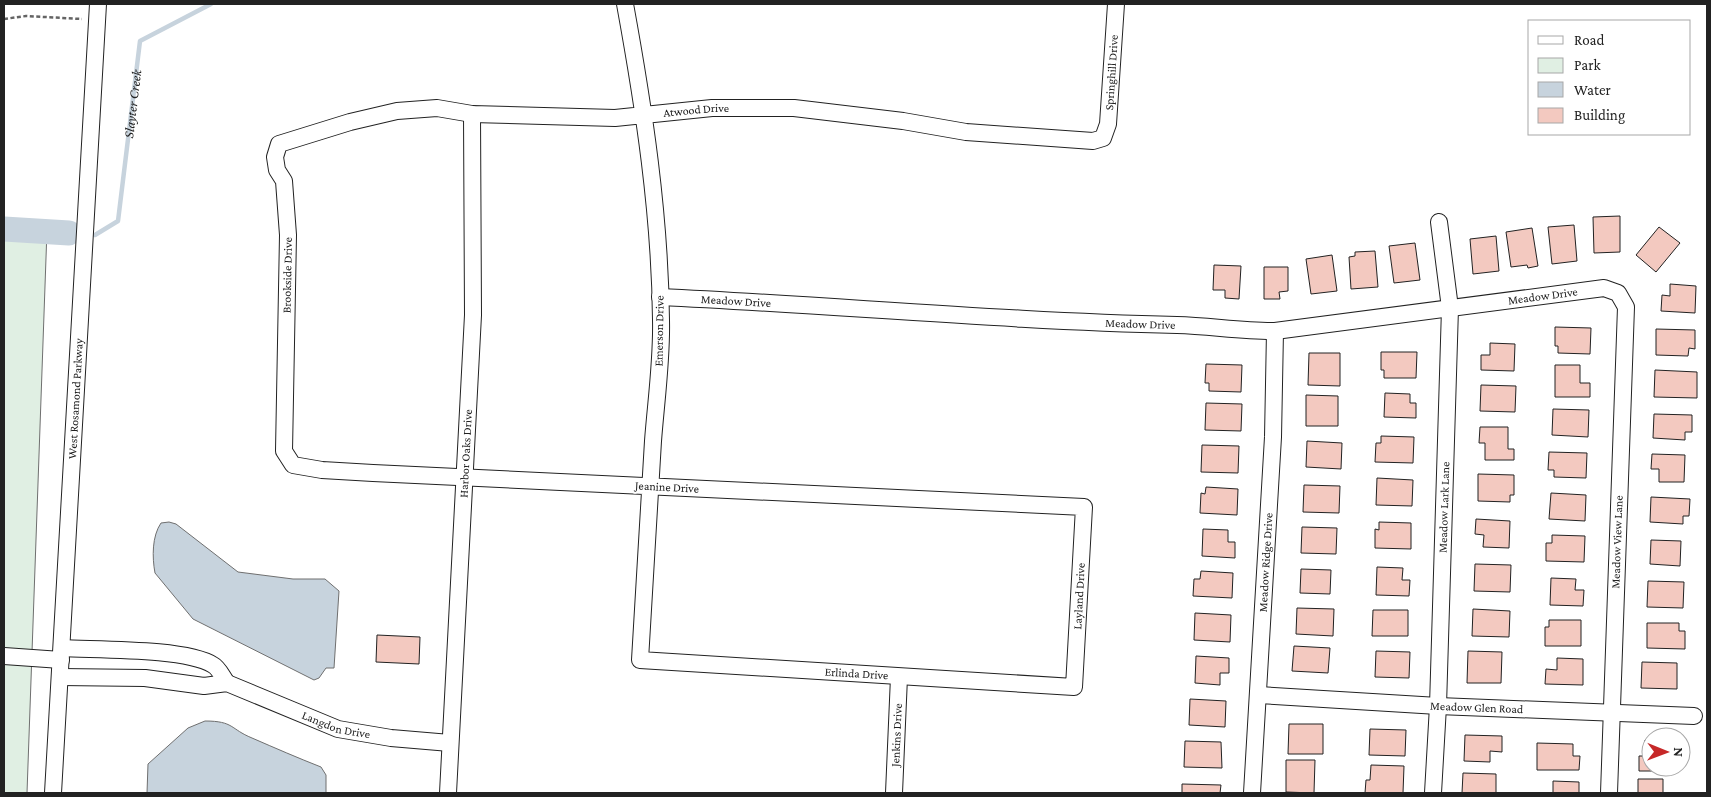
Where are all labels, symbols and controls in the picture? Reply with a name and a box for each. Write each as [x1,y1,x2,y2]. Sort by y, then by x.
legend [1528,20,1691,135]
text: Road [1574,32,1605,48]
street label: Springhill Drive [1102,34,1121,111]
text: Park [1574,57,1601,73]
water label: Slayter Creek [120,68,145,139]
text: Water [1574,82,1611,98]
street label: Atwood Drive [663,101,729,120]
text: Building [1574,107,1625,124]
street label: Brookside Drive [280,237,295,313]
street label: Meadow Drive [1507,285,1578,308]
street label: Meadow Drive [700,292,771,310]
street label: Emerson Drive [651,295,667,367]
street label: Meadow Drive [1105,316,1176,332]
street label: West Rosamond Parkway [65,337,86,459]
street label: Harbor Oaks Drive [456,409,475,498]
street label: Meadow Lark Lane [1436,461,1452,553]
street label: Jeanine Drive [634,478,699,496]
street label: Meadow View Lane [1608,495,1626,589]
street label: Meadow Ridge Drive [1256,512,1276,613]
street label: Layland Drive [1070,562,1088,630]
street label: Erlinda Drive [824,665,889,682]
street label: Meadow Glen Road [1430,699,1524,716]
street label: Jenkins Drive [888,703,905,768]
street label: Langdon Drive [300,708,371,741]
north arrow [1641,727,1691,777]
text: N [1671,747,1687,758]

